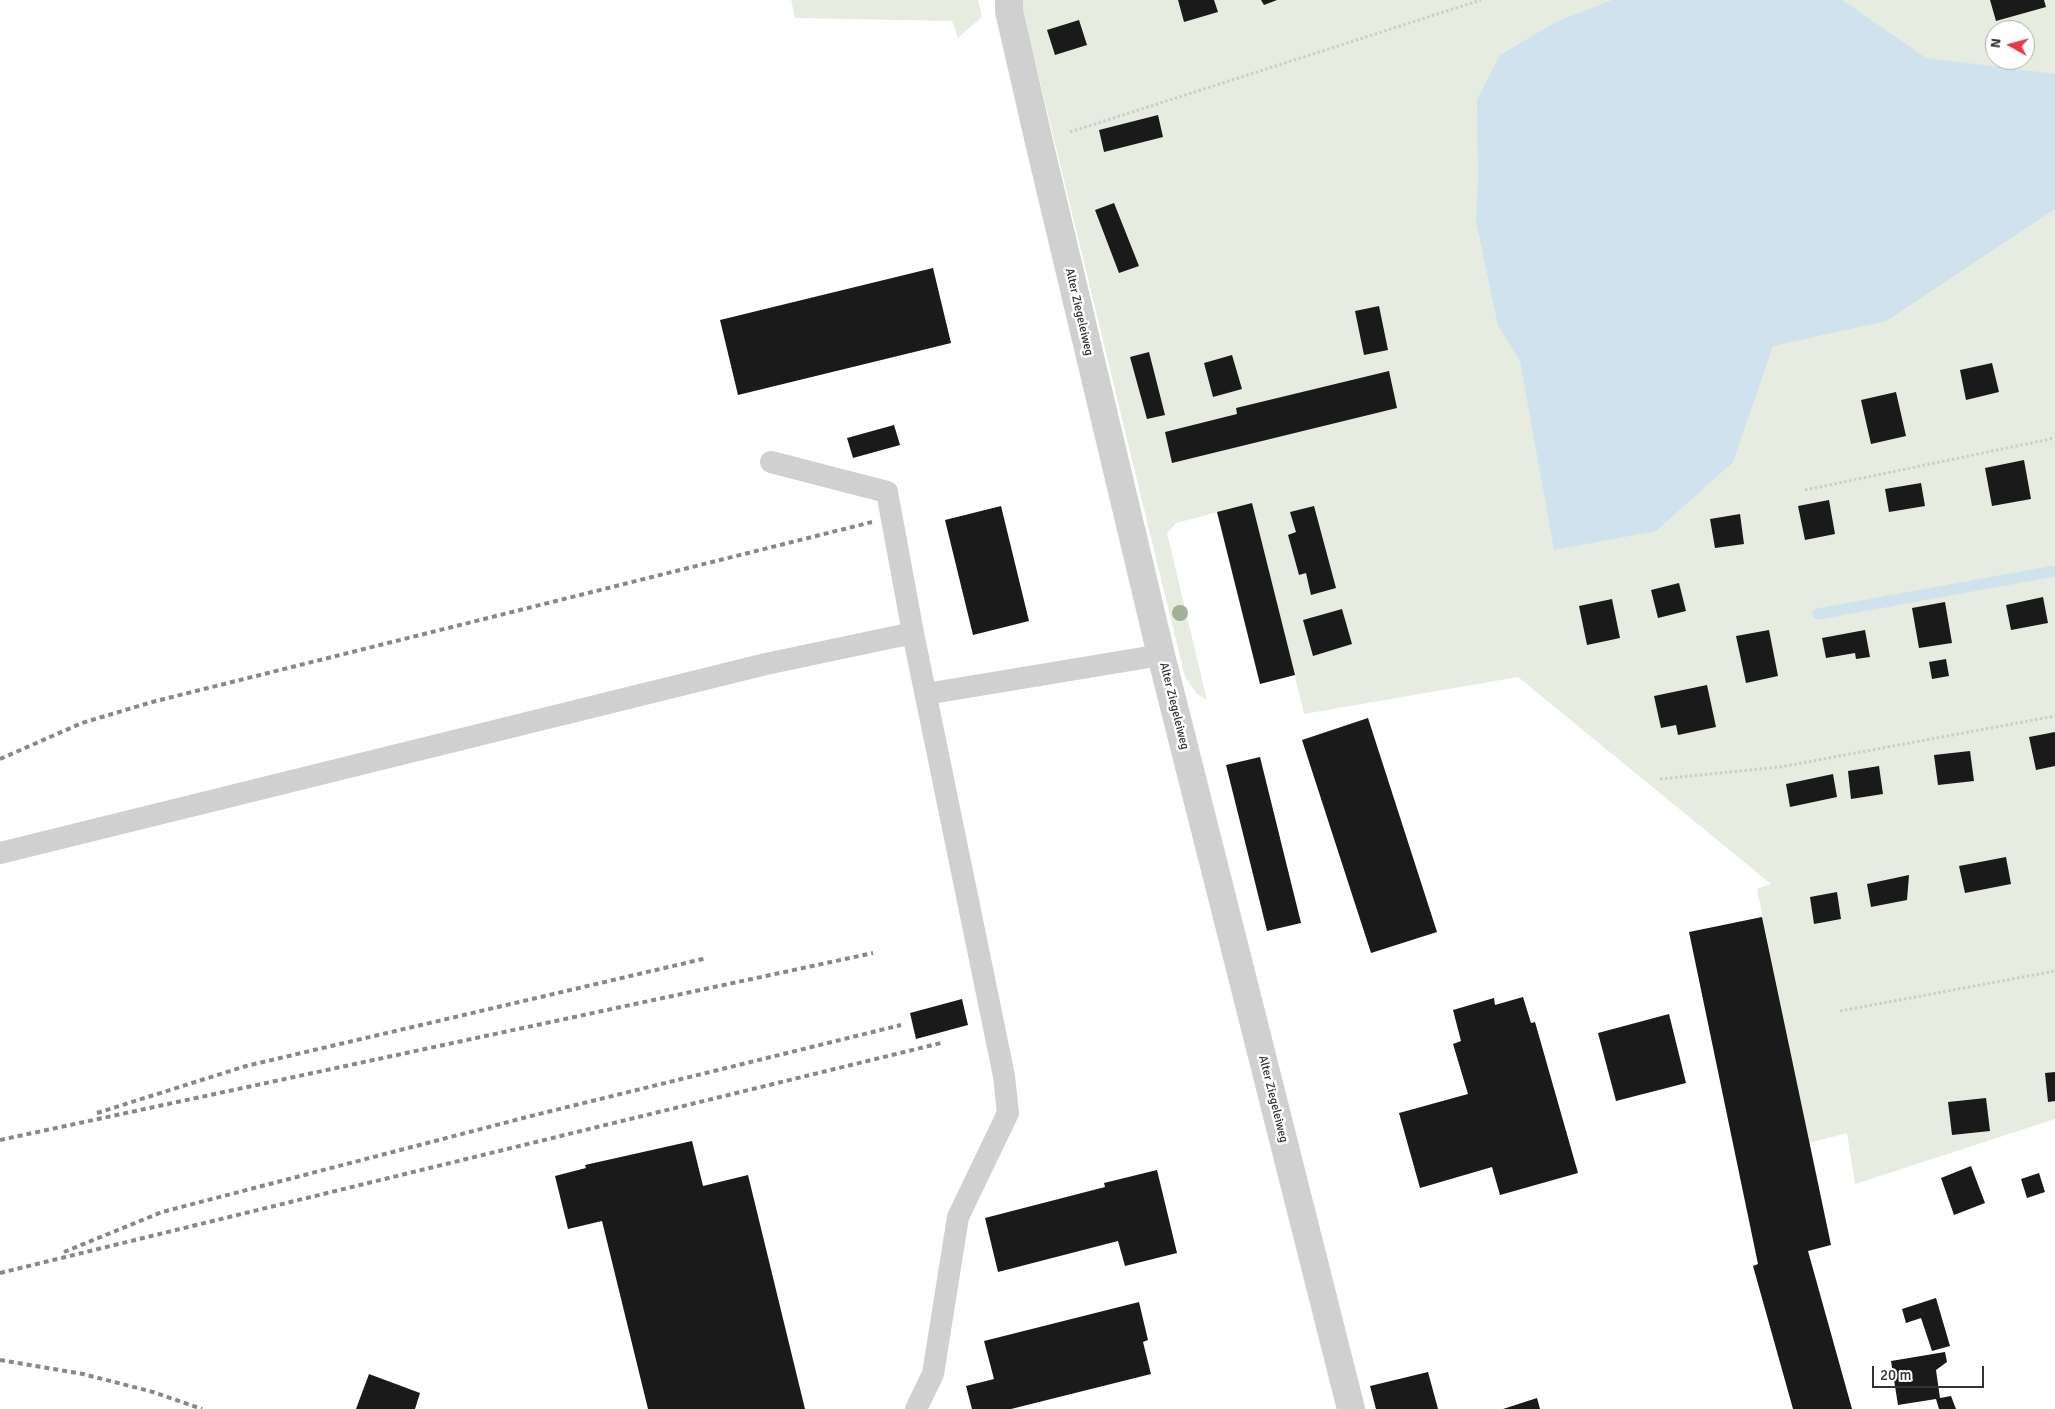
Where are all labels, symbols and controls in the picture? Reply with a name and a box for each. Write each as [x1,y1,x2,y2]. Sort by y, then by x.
north arrow [1985,20,2035,70]
text: N [1987,37,2005,49]
street label: Alter Ziegeleiweg [1062,267,1096,357]
street label: Alter Ziegeleiweg [1156,661,1192,751]
street label: Alter Ziegeleiweg [1255,1054,1291,1144]
scale bar [1875,1356,1988,1388]
text: 20 m [1880,1366,1911,1384]

